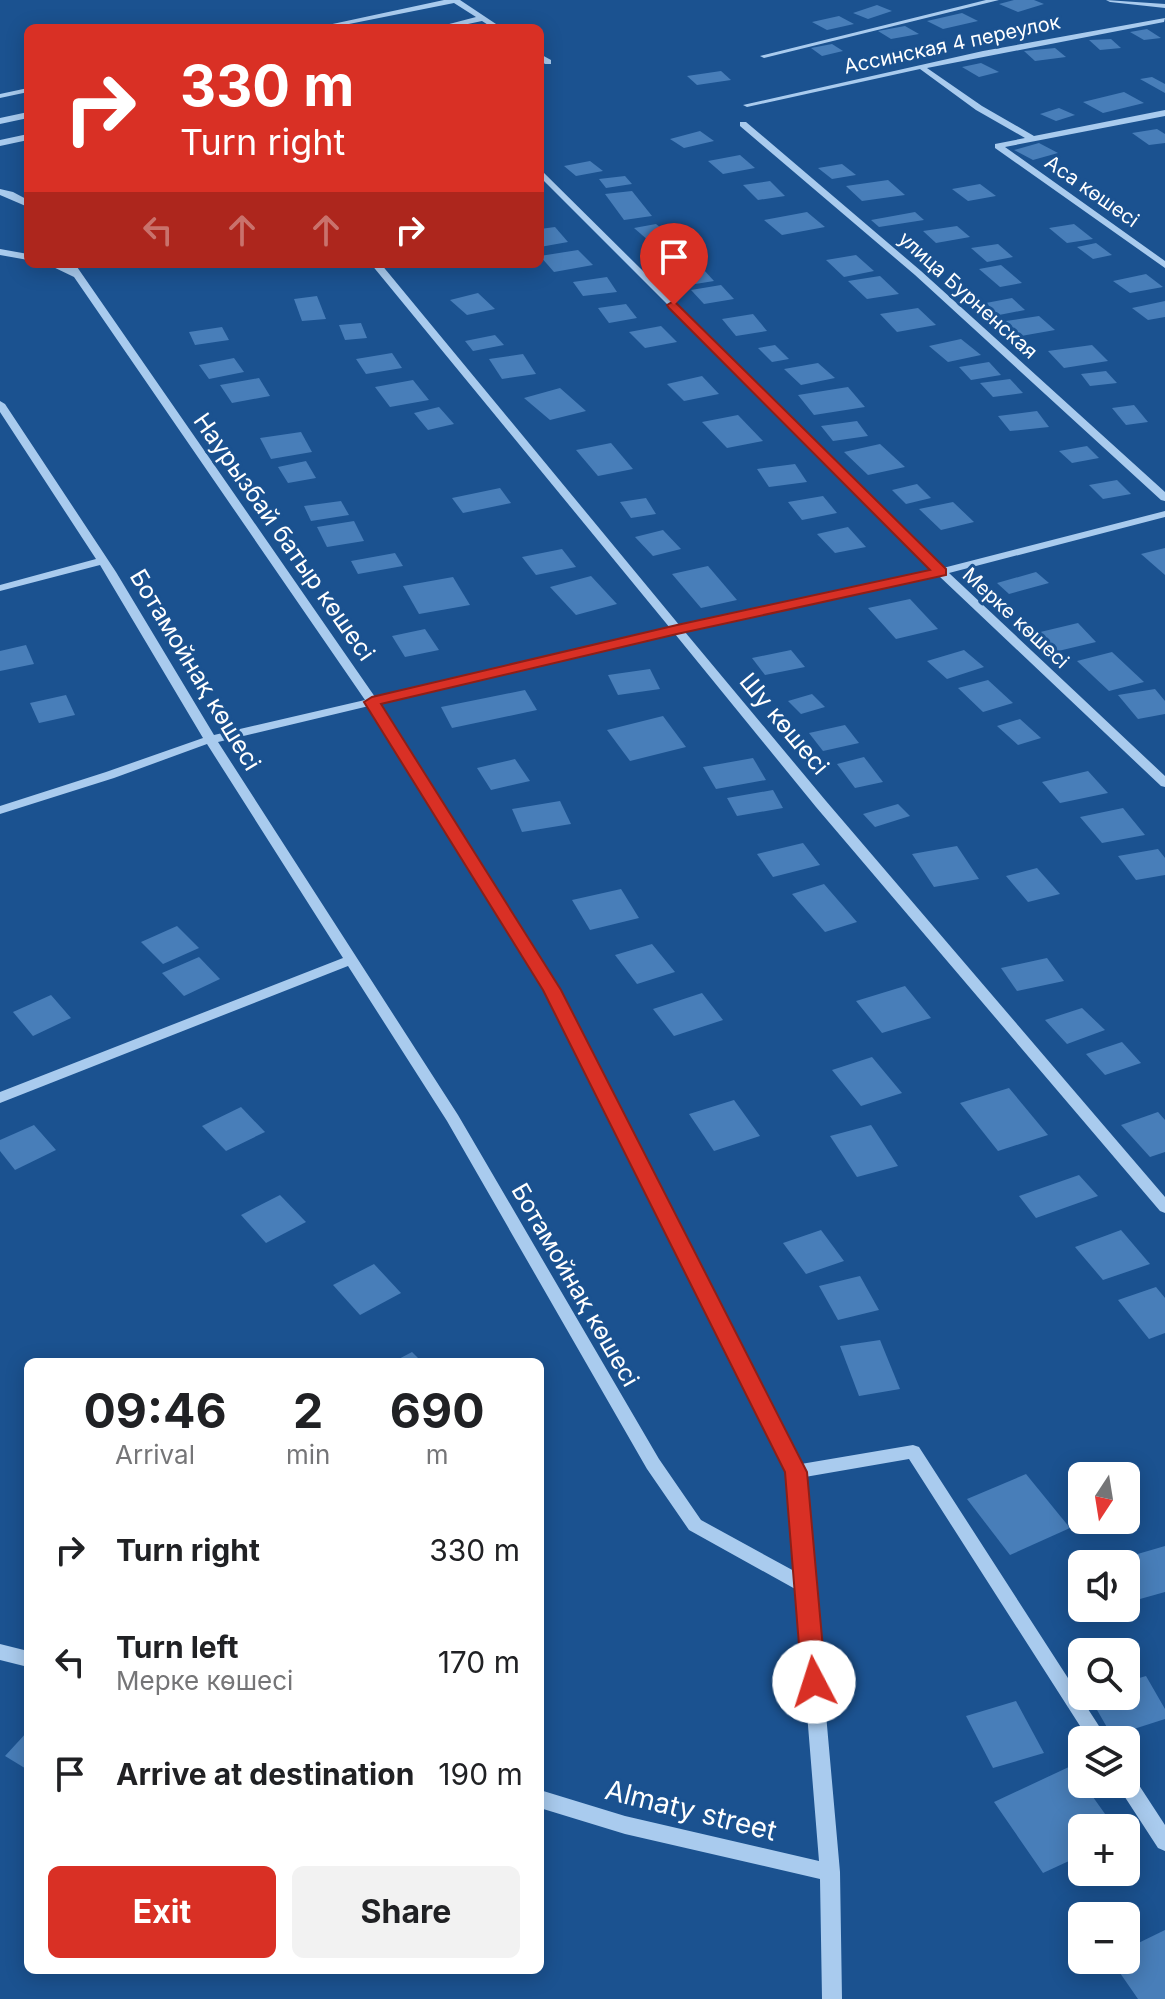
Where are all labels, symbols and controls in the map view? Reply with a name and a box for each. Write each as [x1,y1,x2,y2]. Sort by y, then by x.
street label: Ассинская 4 переулок [842,9,1063,79]
text: 330 m [180,52,354,120]
icon: right [48,56,152,160]
text: Turn right [180,120,345,164]
street label: Аса көшесі [1040,150,1144,232]
icon: left [136,208,180,252]
icon: ahead [220,208,264,252]
icon: ahead [304,208,348,252]
icon: right [388,208,432,252]
pin [640,223,708,305]
street label: улица Бурненская [894,226,1042,364]
icon: arrive [652,235,696,279]
street label: Наурызбай батыр көшесі [188,407,381,666]
street label: Мерке көшесі [958,563,1074,673]
street label: Ботамойнақ көшесі [124,564,267,776]
street label: Шу көшесі [734,667,835,780]
street label: Ботамойнақ көшесі [505,1178,645,1391]
text: 09:46 [83,1381,227,1440]
text: 2 [293,1381,323,1440]
text: 690 [390,1381,485,1440]
text: Arrival [115,1439,195,1470]
text: min [286,1439,330,1470]
text: m [426,1439,449,1470]
north arrow [1068,1462,1140,1534]
map controls [1068,1462,1140,1974]
icon: right [48,1528,92,1572]
text: Turn right [116,1532,260,1568]
text: 330 m [429,1532,520,1568]
button: sound [1068,1550,1140,1622]
text: Turn left [116,1629,238,1665]
button: search [1068,1638,1140,1710]
icon: left [48,1640,92,1684]
position arrow [772,1640,856,1724]
text: 170 m [438,1644,520,1680]
text: Мерке көшесі [116,1665,293,1696]
button: layers [1068,1726,1140,1798]
icon: arrive [48,1752,92,1796]
text: Arrive at destination [116,1756,414,1792]
text: 190 m [438,1756,523,1792]
street label: Almaty street [602,1772,780,1848]
button: + [1068,1814,1140,1886]
button: Exit [48,1866,276,1958]
button: Share [292,1866,520,1958]
button: − [1068,1902,1140,1974]

